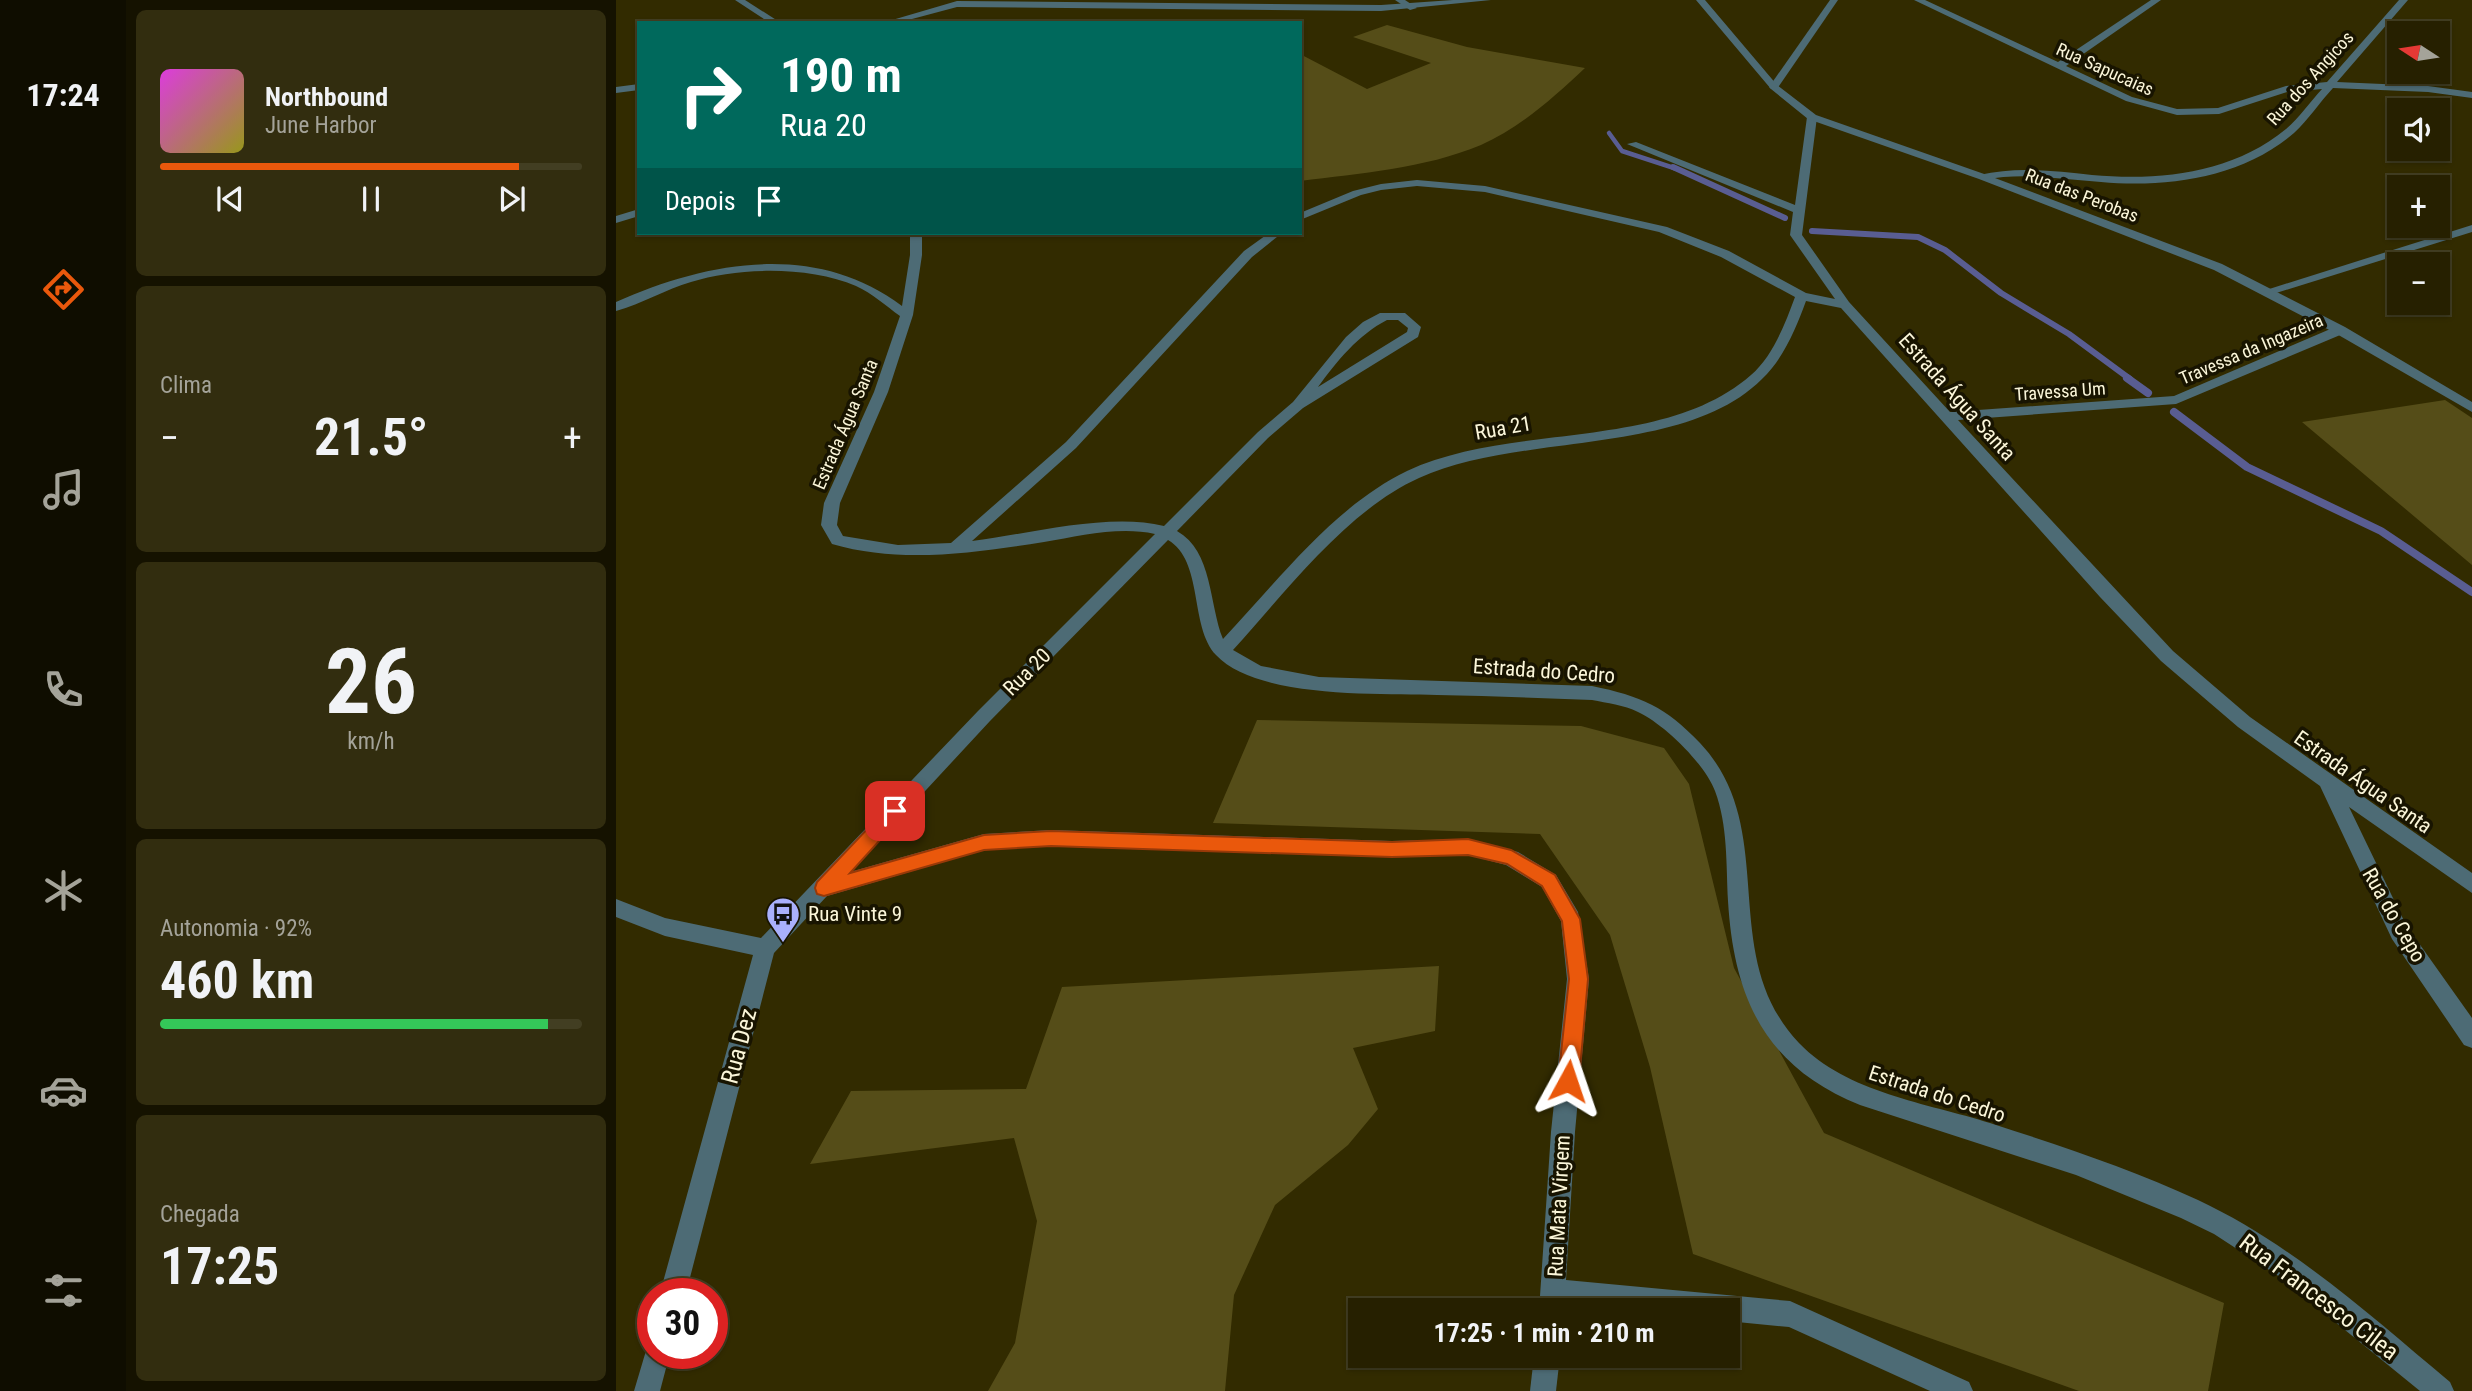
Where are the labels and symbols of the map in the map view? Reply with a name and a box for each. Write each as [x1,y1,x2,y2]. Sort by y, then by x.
north arrow [2387,21,2450,84]
street label: Rua dos Angicos [2262,27,2358,129]
street label: Rua Sapucaias [2053,38,2157,100]
street label: Rua das Perobas [2023,164,2141,226]
street label: Travessa da Ingazeira [2176,309,2326,389]
street label: Estrada Água Santa [1894,329,2020,465]
street label: Estrada Água Santa [808,356,882,492]
street label: Travessa Um [2014,377,2106,405]
street label: Rua 21 [1473,411,1533,445]
street label: Rua 20 [998,643,1056,701]
street label: Estrada do Cedro [1472,654,1616,688]
street label: Estrada Água Santa [2290,726,2436,838]
pin [865,781,925,841]
street label: Rua do Cepo [2357,864,2431,966]
bus stop icon: Rua Vinte 9 [764,895,802,944]
place label: Rua Vinte 9 [808,902,902,926]
street label: Rua Dez [716,1005,762,1087]
position arrow [1531,1044,1605,1118]
street label: Estrada do Cedro [1866,1061,2008,1127]
street label: Rua Mata Virgem [1543,1134,1575,1278]
street label: Rua Francesco Cilea [2234,1228,2404,1366]
speed limit sign: 30 [637,1278,728,1369]

